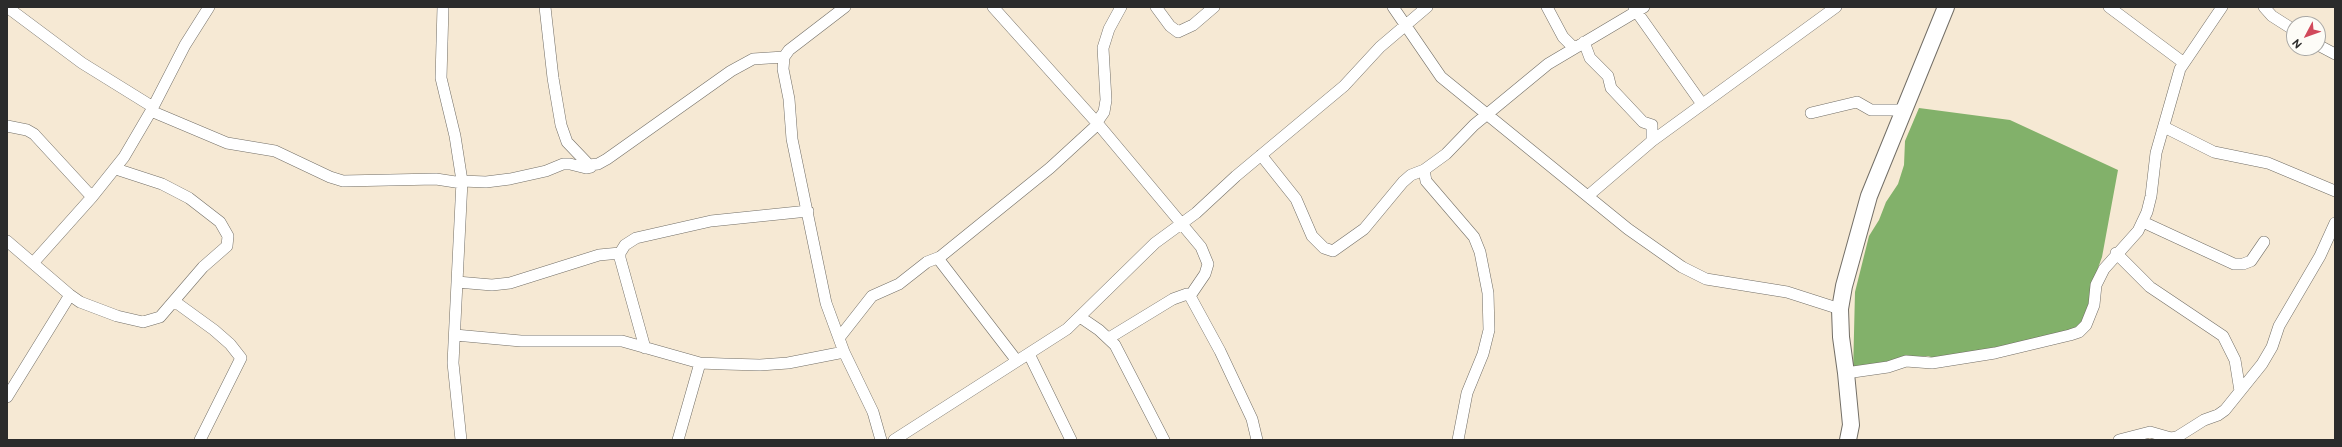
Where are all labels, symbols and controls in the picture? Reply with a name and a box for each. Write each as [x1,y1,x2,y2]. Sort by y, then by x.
north arrow [2286,16,2326,56]
text: N [2290,36,2305,51]

